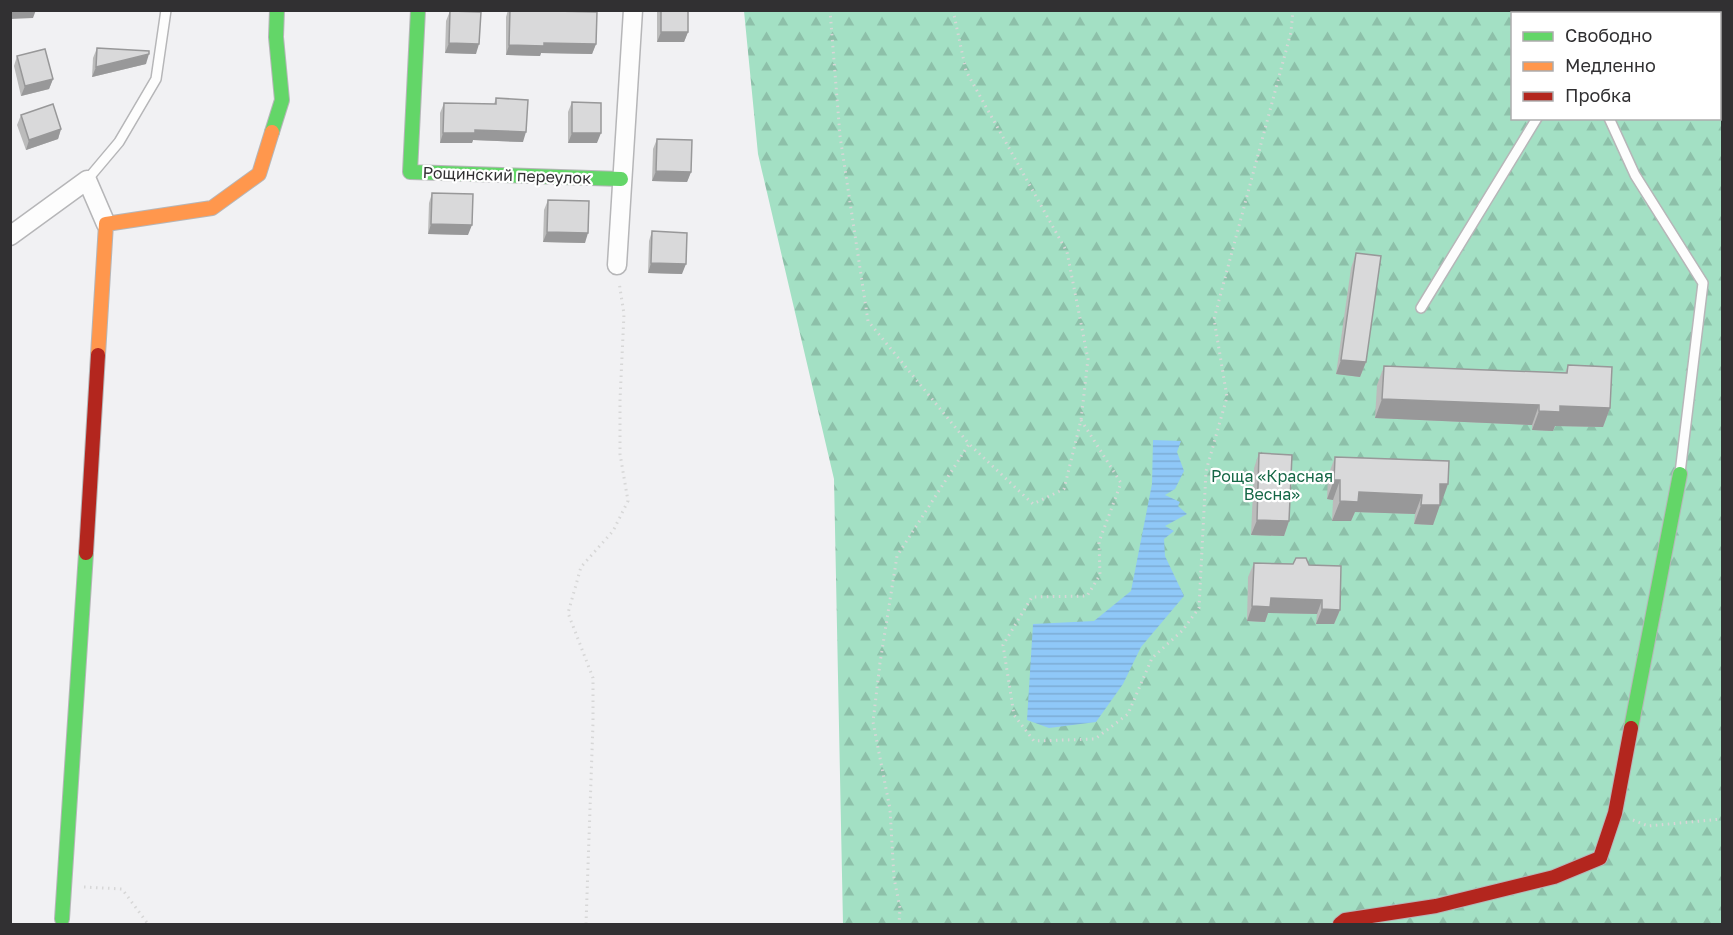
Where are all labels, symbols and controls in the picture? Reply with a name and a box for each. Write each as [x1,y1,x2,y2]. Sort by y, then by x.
legend [1511,12,1721,120]
text: Свободно [1565,24,1652,46]
text: Медленно [1565,54,1656,76]
text: Пробка [1565,84,1631,106]
street label: Рощинский переулок [422,162,592,188]
park label: Роща «Красная Весна» [1211,466,1333,504]

